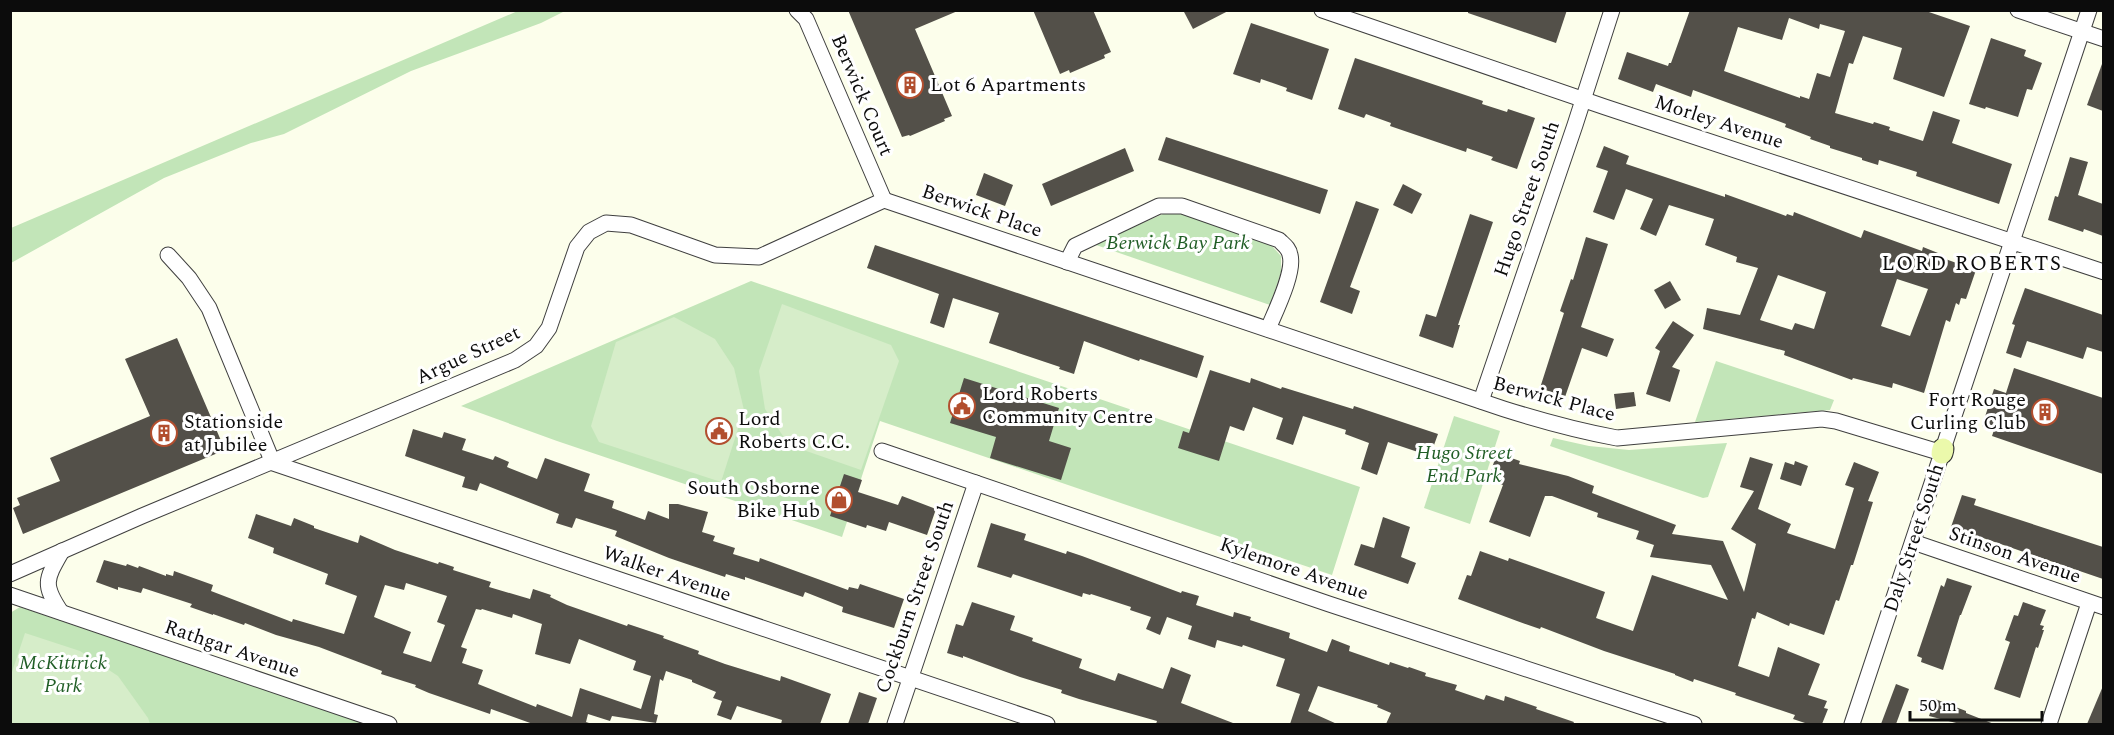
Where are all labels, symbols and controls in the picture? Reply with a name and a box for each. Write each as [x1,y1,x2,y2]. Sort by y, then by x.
street label: Berwick Court [823,29,901,161]
building icon: Lot 6 Apartments [895,70,925,100]
place label: Lot 6 Apartments [930,70,1086,100]
street label: Morley Avenue [1651,87,1787,157]
street label: Hugo Street South [1486,117,1568,281]
street label: Berwick Place [918,176,1046,246]
park label: Berwick Bay Park [1106,228,1251,258]
district label: LORD ROBERTS [1882,248,2062,280]
street label: Argue Street [411,318,525,392]
street label: Berwick Place [1489,368,1619,430]
place label: Lord Roberts Community Centre [982,379,1153,432]
place label: Fort Rouge Curling Club [1910,385,2026,438]
public building icon: Lord Roberts Community Centre [947,391,977,421]
building icon: Fort Rouge Curling Club [2030,397,2060,427]
place label: Lord Roberts C.C. [738,404,850,457]
place label: Stationside at Jubilee [184,407,283,460]
public building icon: Lord Roberts C.C. [704,416,734,446]
building icon: Stationside at Jubilee [149,418,179,448]
park label: Hugo Street End Park [1416,438,1513,491]
street label: Daly Street South [1876,460,1952,616]
place label: South Osborne Bike Hub [687,473,820,526]
shop icon: South Osborne Bike Hub [824,485,854,515]
street label: Cockburn Street South [868,497,962,697]
street label: Stinson Avenue [1945,518,2085,592]
street label: Kylemore Avenue [1216,529,1372,609]
street label: Walker Avenue [599,538,735,610]
street label: Rathgar Avenue [160,612,304,686]
park label: McKittrick Park [19,648,108,701]
scale bar [1910,684,2042,722]
text: 50 m [1919,692,1957,719]

